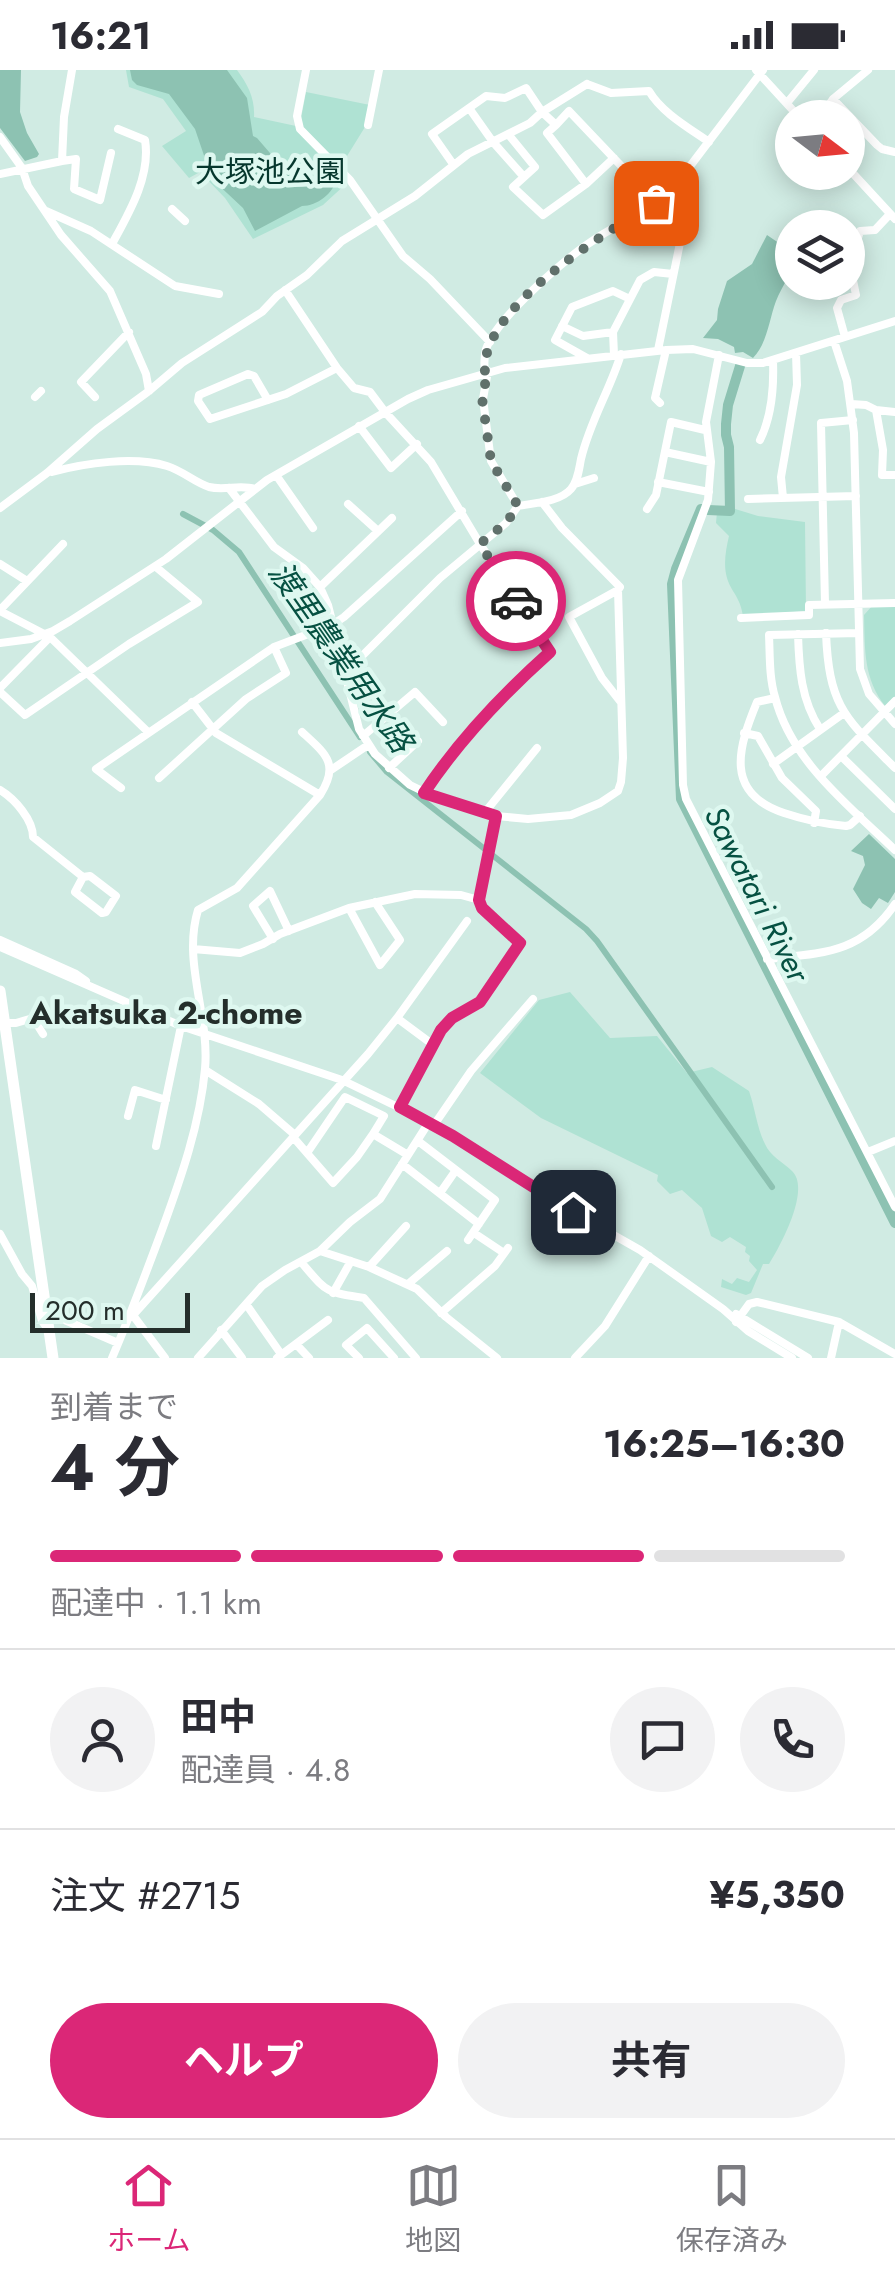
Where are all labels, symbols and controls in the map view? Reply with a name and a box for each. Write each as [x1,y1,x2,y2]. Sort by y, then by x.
text: 16:21 [50,8,151,63]
north arrow [775,100,865,190]
map controls [775,100,865,300]
park label: 大塚池公園 [195,150,345,193]
pin [614,161,699,246]
icon: bag [629,176,684,231]
button: layers [775,210,865,300]
courier [466,551,566,651]
water label: 渡里農業用水路 [258,552,426,764]
icon: car [489,574,544,629]
water label: Sawatari River [693,798,822,992]
district label: Akatsuka 2-chome [28,990,303,1036]
pin [531,1170,616,1255]
icon: home [546,1185,601,1240]
scale bar [30,1288,190,1332]
text: 200 m [45,1290,125,1331]
text: 到着まで [50,1384,178,1430]
text: 16:25–16:30 [603,1416,845,1471]
text: 4 分 [50,1420,180,1514]
text: 配達中 · 1.1 km [50,1580,262,1626]
button: person [50,1687,155,1792]
button: chat [610,1687,715,1792]
button: phone [740,1687,845,1792]
text: 田中 [180,1689,256,1744]
text: 配達員 · 4.8 [180,1747,351,1793]
text: ¥5,350 [709,1867,845,1922]
text: 注文 #2715 [50,1868,241,1923]
button: ヘルプ [50,2003,438,2118]
button: 共有 [458,2003,845,2118]
tab: ホーム [107,2158,190,2261]
tab: 地図 [405,2158,461,2261]
tab: 保存済み [676,2158,788,2261]

